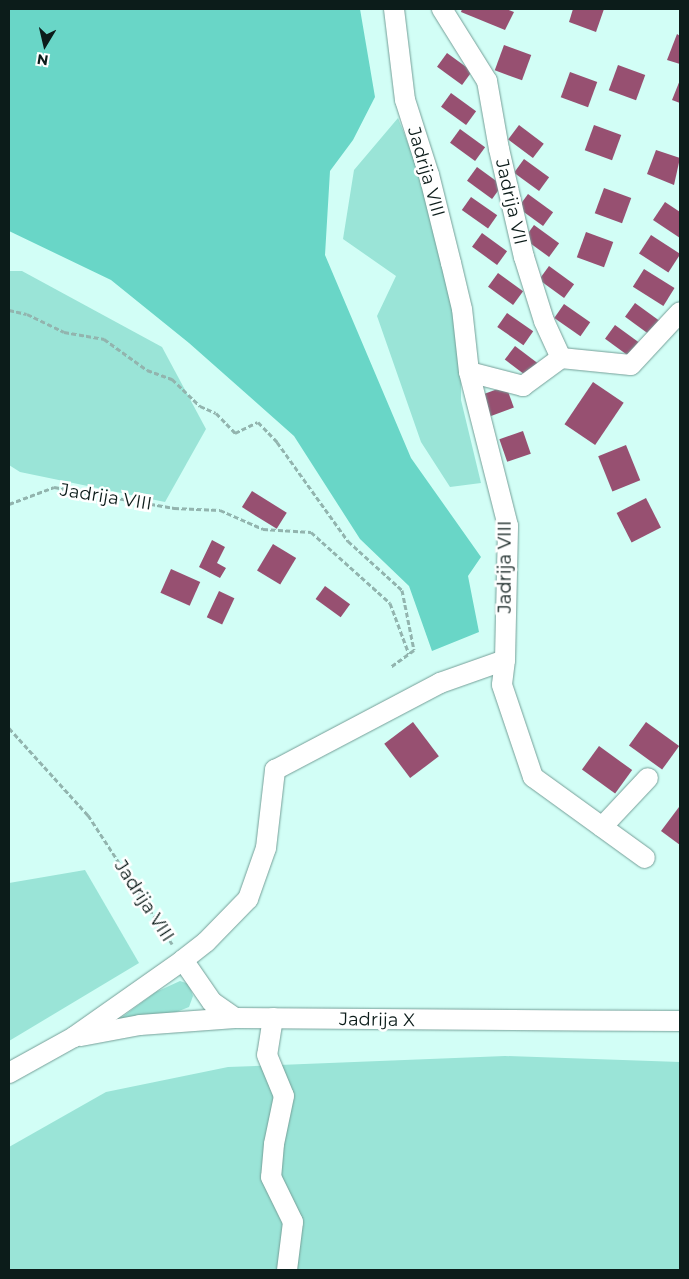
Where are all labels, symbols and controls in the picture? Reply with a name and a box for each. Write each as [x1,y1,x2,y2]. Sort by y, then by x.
north arrow [20,20,70,70]
text: N [36,50,50,70]
street label: Jadrija VIII [403,125,449,219]
street label: Jadrija VII [491,157,531,247]
street label: Jadrija VIII [59,479,153,515]
street label: Jadrija VIII [494,521,516,613]
street label: Jadrija VIII [110,856,178,946]
street label: Jadrija X [339,1009,415,1031]

